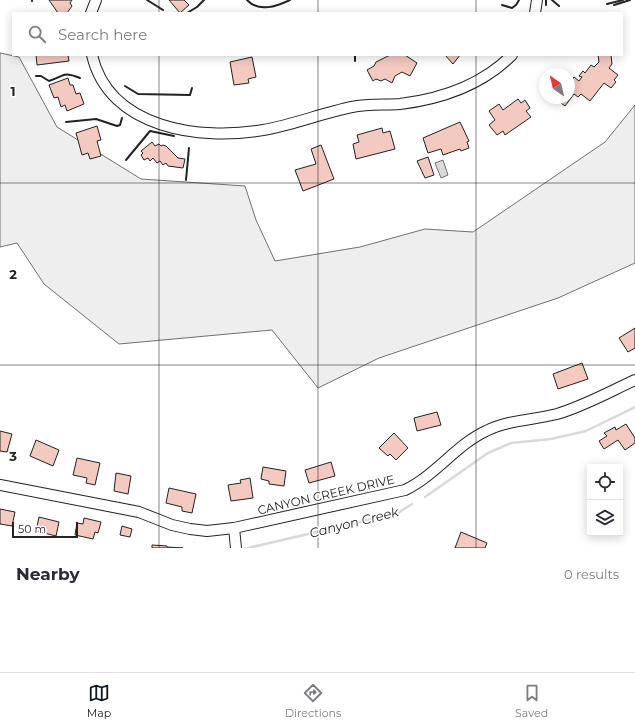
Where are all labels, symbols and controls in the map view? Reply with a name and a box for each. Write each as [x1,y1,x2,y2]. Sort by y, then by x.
search box [12,12,623,56]
icon: search [26,23,48,45]
text: Search here [58,25,147,44]
north arrow [539,68,575,104]
text: 1 [10,83,16,99]
text: 2 [9,266,17,282]
text: 3 [8,448,17,464]
map controls [587,464,623,536]
button: locate [587,464,623,500]
street label: CANYON CREEK DRIVE [256,471,396,518]
button: layers [587,500,623,536]
water label: Canyon Creek [308,503,402,541]
scale bar [12,520,78,539]
text: 50 m [18,522,46,536]
text: Nearby [16,564,80,584]
text: 0 results [564,566,619,582]
tab: Map [87,682,111,720]
tab: Directions [285,682,341,720]
tab: Saved [515,682,548,720]

